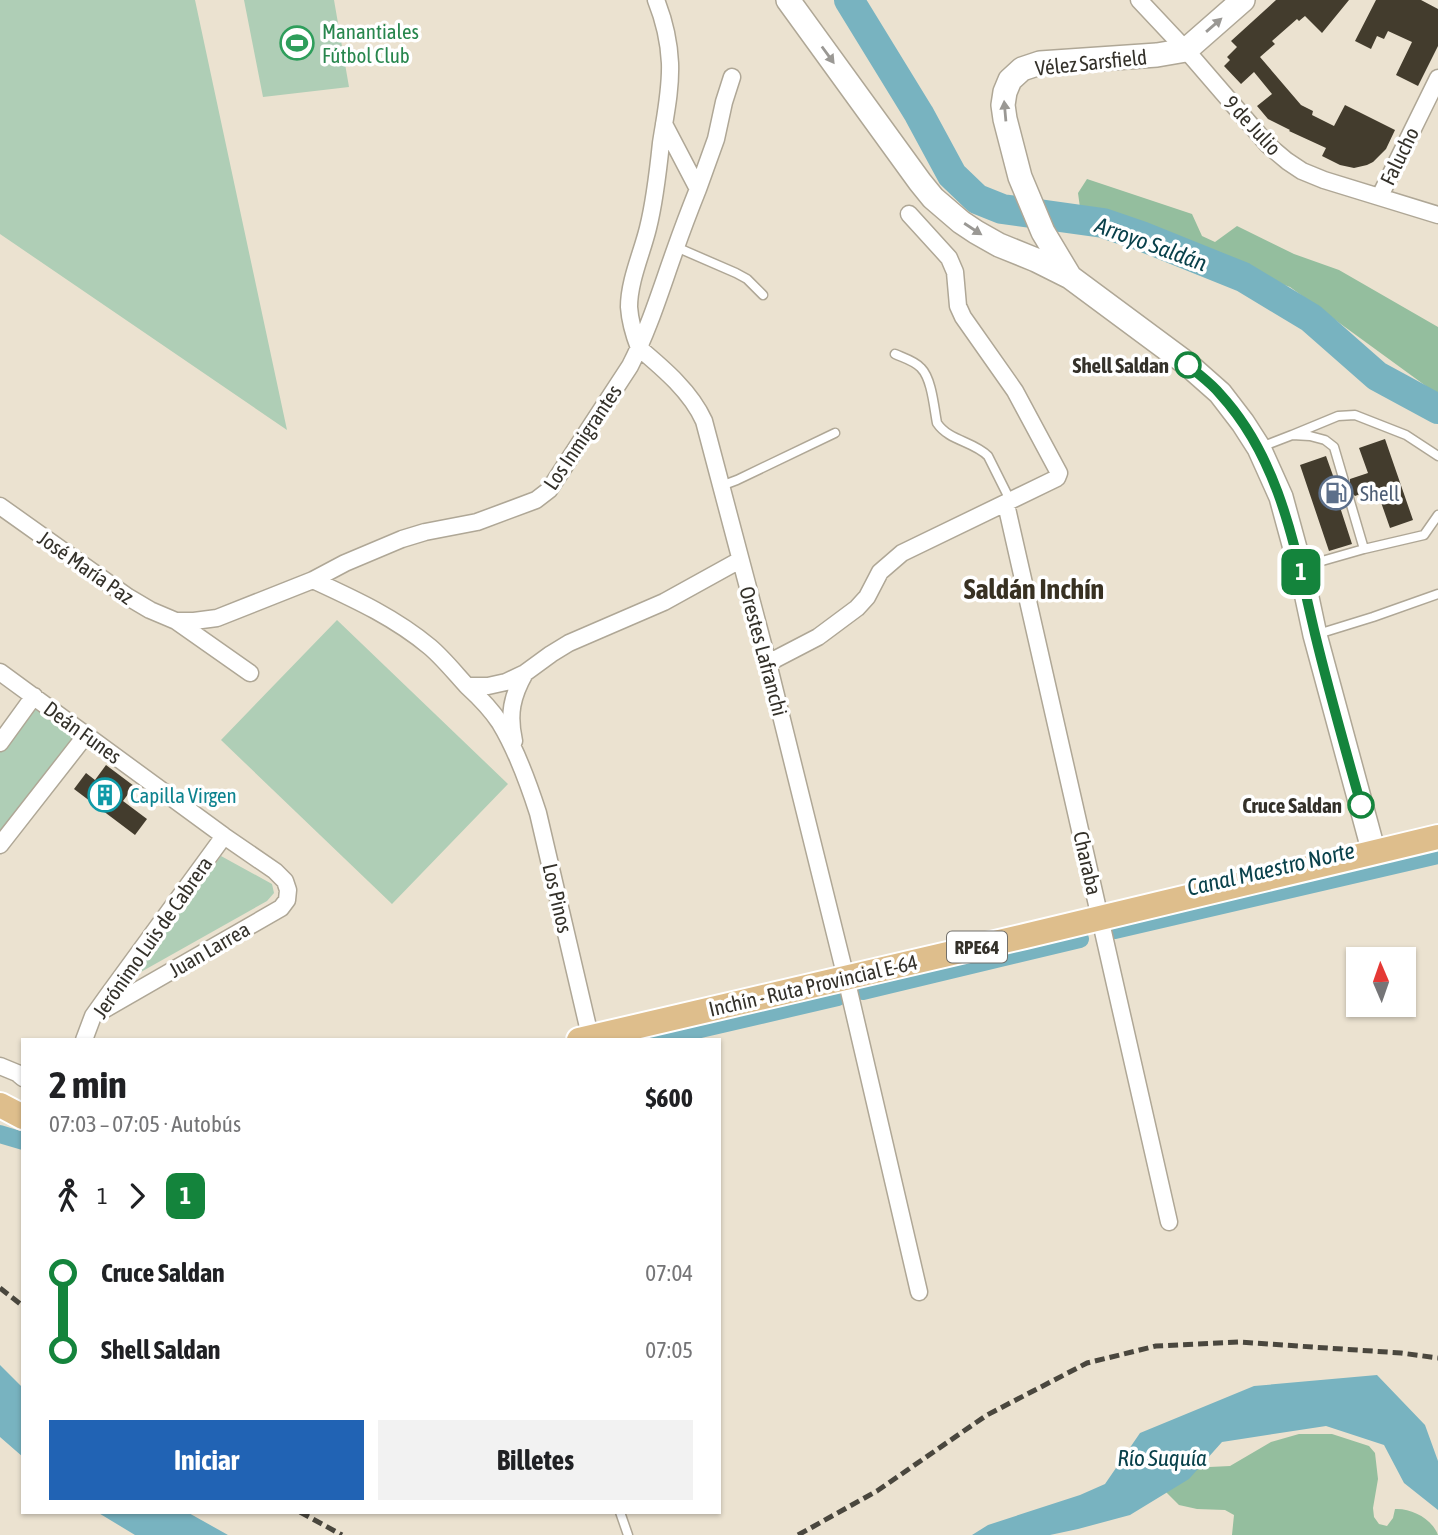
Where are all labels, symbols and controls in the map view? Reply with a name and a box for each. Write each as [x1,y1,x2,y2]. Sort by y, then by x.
one-way arrow [1206,18,1223,33]
place label: Manantiales Fútbol Club [322,19,419,67]
sports icon: Manantiales Fútbol Club [278,24,316,62]
street label: Vélez Sarsfield [1034,44,1148,80]
one-way arrow [821,46,835,64]
street label: 9 de Julio [1220,90,1286,160]
one-way arrow [999,100,1010,122]
street label: Falucho [1375,123,1423,189]
water label: Arroyo Saldán [1091,211,1210,276]
one-way arrow [963,223,982,236]
marker: Shell Saldan [1175,352,1201,378]
place label: Shell Saldan [1073,353,1169,377]
street label: Los Inmigrantes [538,380,626,494]
fuel station icon: Shell [1317,474,1355,512]
place label: Shell [1360,481,1400,505]
street label: José María Paz [34,525,139,609]
line badge: 1 [1278,549,1324,595]
text: 1 [1295,558,1307,585]
district label: Saldán Inchín [964,573,1104,605]
street label: Orestes Lafranchi [735,584,793,718]
street label: Deán Funes [40,696,126,768]
building icon: Capilla Virgen [86,776,124,814]
place label: Capilla Virgen [130,783,237,807]
marker: Cruce Saldan [1348,792,1374,818]
place label: Cruce Saldan [1242,793,1342,817]
street label: Charaba [1069,829,1107,897]
water label: Canal Maestro Norte [1185,837,1357,901]
street label: Jerónimo Luis de Cabrera [87,852,217,1022]
street label: Los Pinos [538,861,578,935]
street label: Juan Larrea [164,916,254,982]
road number: RPE64 [947,931,1007,962]
north arrow [1346,947,1416,1017]
map controls [1346,947,1416,1017]
street label: Inchín - Ruta Provincial E-64 [706,949,920,1021]
text: 2 min [49,1063,127,1106]
text: $600 [645,1083,693,1113]
text: 07:03 – 07:05 · Autobús [49,1111,241,1137]
icon: walk [49,1177,87,1215]
icon: forward [118,1177,156,1215]
text: 1 [180,1182,191,1209]
text: 1 [97,1183,108,1209]
text: Cruce Saldan [101,1258,225,1288]
text: 07:04 [645,1260,693,1286]
text: Shell Saldan [101,1335,220,1365]
text: 07:05 [645,1337,693,1363]
button: Iniciar [49,1420,364,1500]
button: Billetes [378,1420,693,1500]
water label: Río Suquía [1117,1445,1207,1471]

